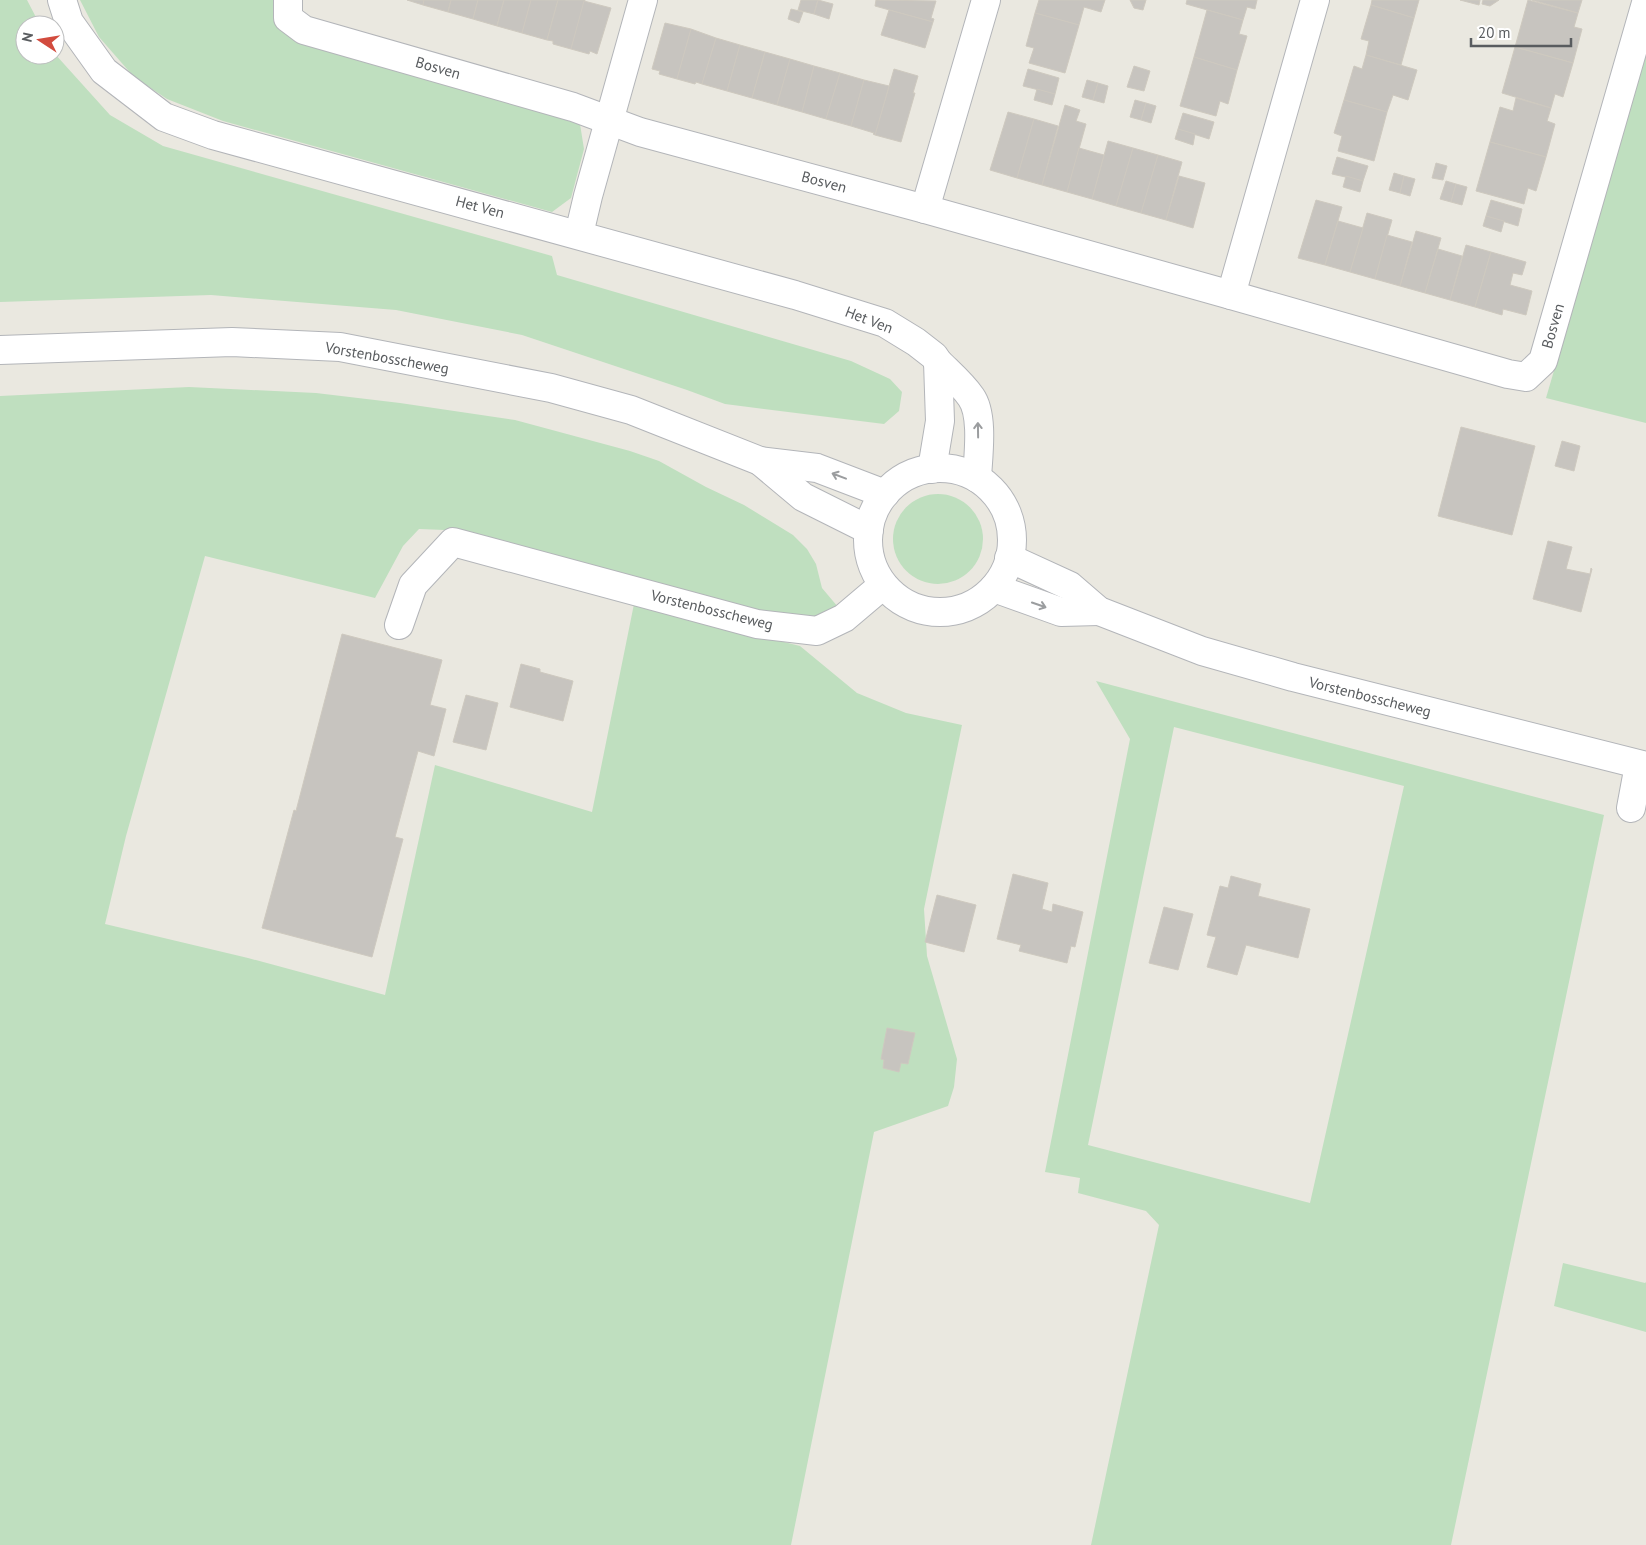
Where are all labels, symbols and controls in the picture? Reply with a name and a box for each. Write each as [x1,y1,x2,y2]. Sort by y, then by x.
north arrow [15,15,65,65]
scale bar [1471,15,1571,47]
text: 20 m [1478,23,1511,42]
text: N [18,31,37,44]
street label: Bosven [413,52,463,83]
street label: Bosven [799,166,849,197]
street label: Het Ven [454,191,507,222]
street label: Bosven [1537,301,1568,351]
street label: Het Ven [843,302,896,337]
street label: Vorstenbosscheweg [323,337,450,378]
one-way arrow [973,422,983,438]
one-way arrow [832,471,847,480]
street label: Vorstenbosscheweg [648,585,775,634]
one-way arrow [1031,601,1047,610]
street label: Vorstenbosscheweg [1306,672,1433,721]

